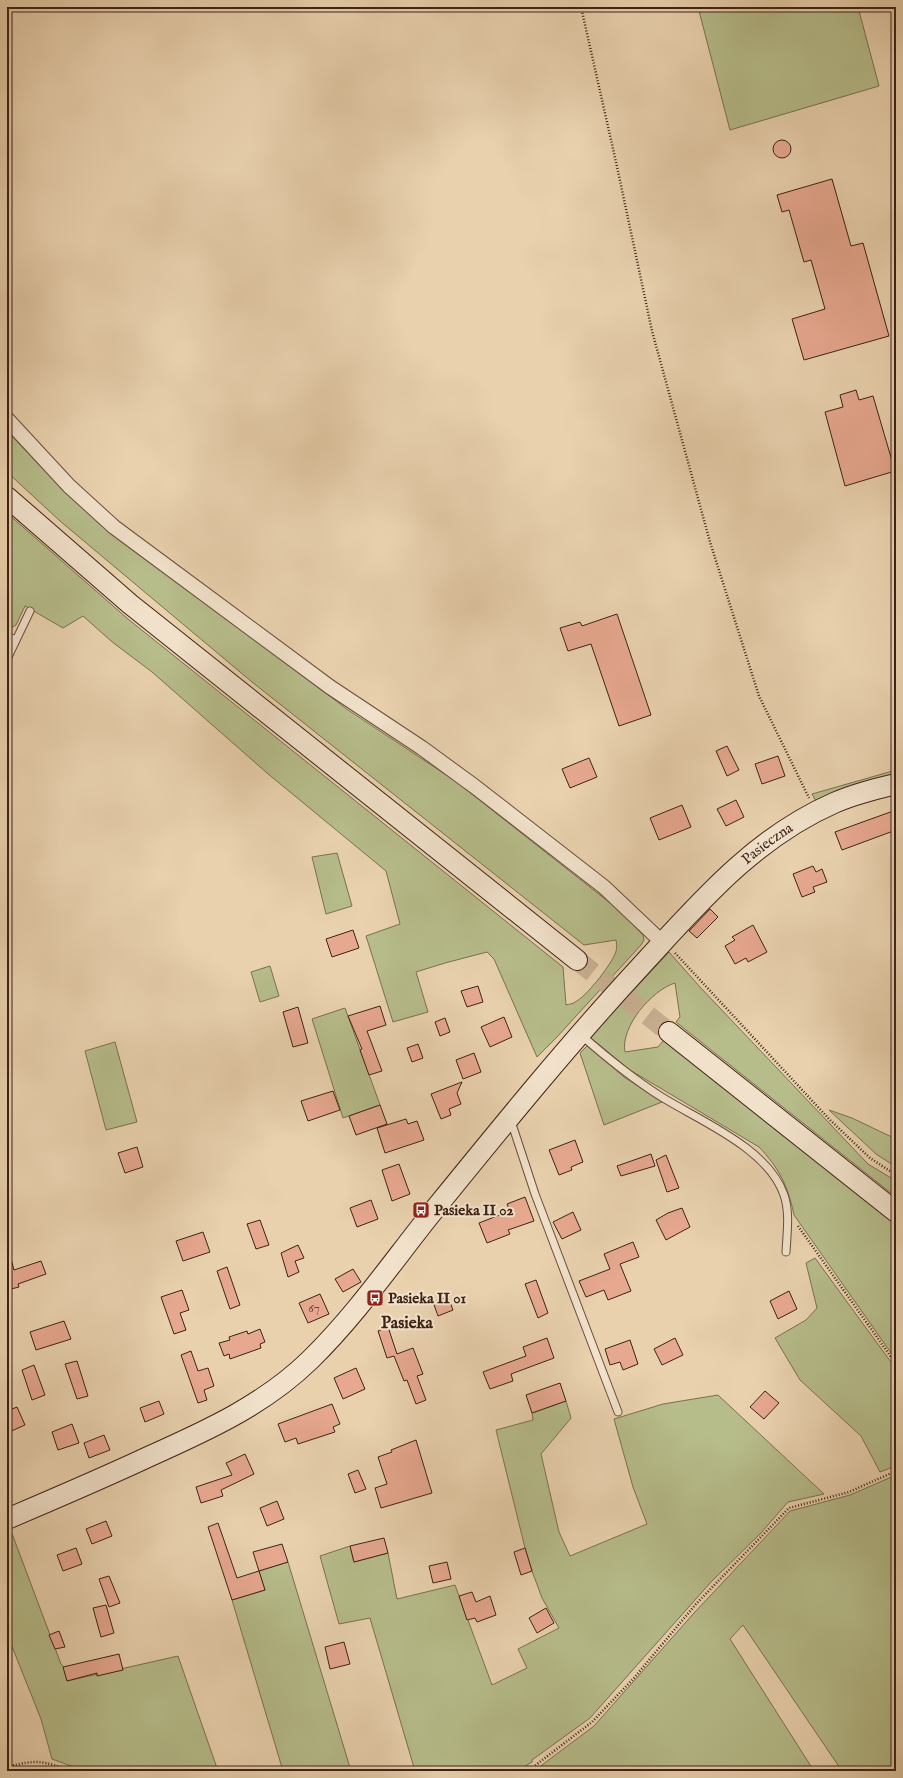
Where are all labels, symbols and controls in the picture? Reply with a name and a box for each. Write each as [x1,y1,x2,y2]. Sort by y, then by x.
street label: Pasieczna [738,818,797,868]
bus stop icon: Pasieka II 02 [411,1200,431,1220]
place label: Pasieka II 02 [434,1201,514,1220]
bus stop icon: Pasieka II 01 [365,1288,385,1308]
place label: Pasieka II 01 [388,1289,466,1308]
house number: 67 [308,1300,320,1317]
district label: Pasieka [381,1313,434,1334]

